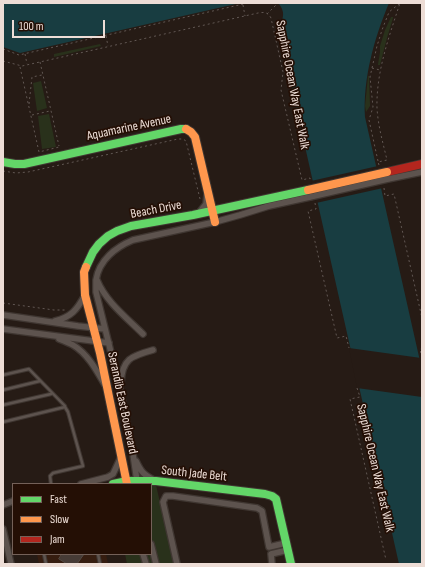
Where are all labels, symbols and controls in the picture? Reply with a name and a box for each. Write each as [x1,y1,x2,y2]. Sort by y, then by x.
scale bar [14,12,107,38]
text: 100 m [19,19,44,34]
street label: Sapphire Ocean Way East Walk [272,19,312,151]
street label: Aquamarine Avenue [85,111,173,145]
street label: Beach Drive [129,197,183,223]
street label: Serandib East Boulevard [104,351,140,455]
street label: Sapphire Ocean Way East Walk [353,402,397,534]
street label: South Jade Belt [160,463,228,485]
legend [12,483,152,555]
text: Fast [50,492,67,507]
text: Slow [50,512,69,527]
text: Jam [50,532,65,547]

